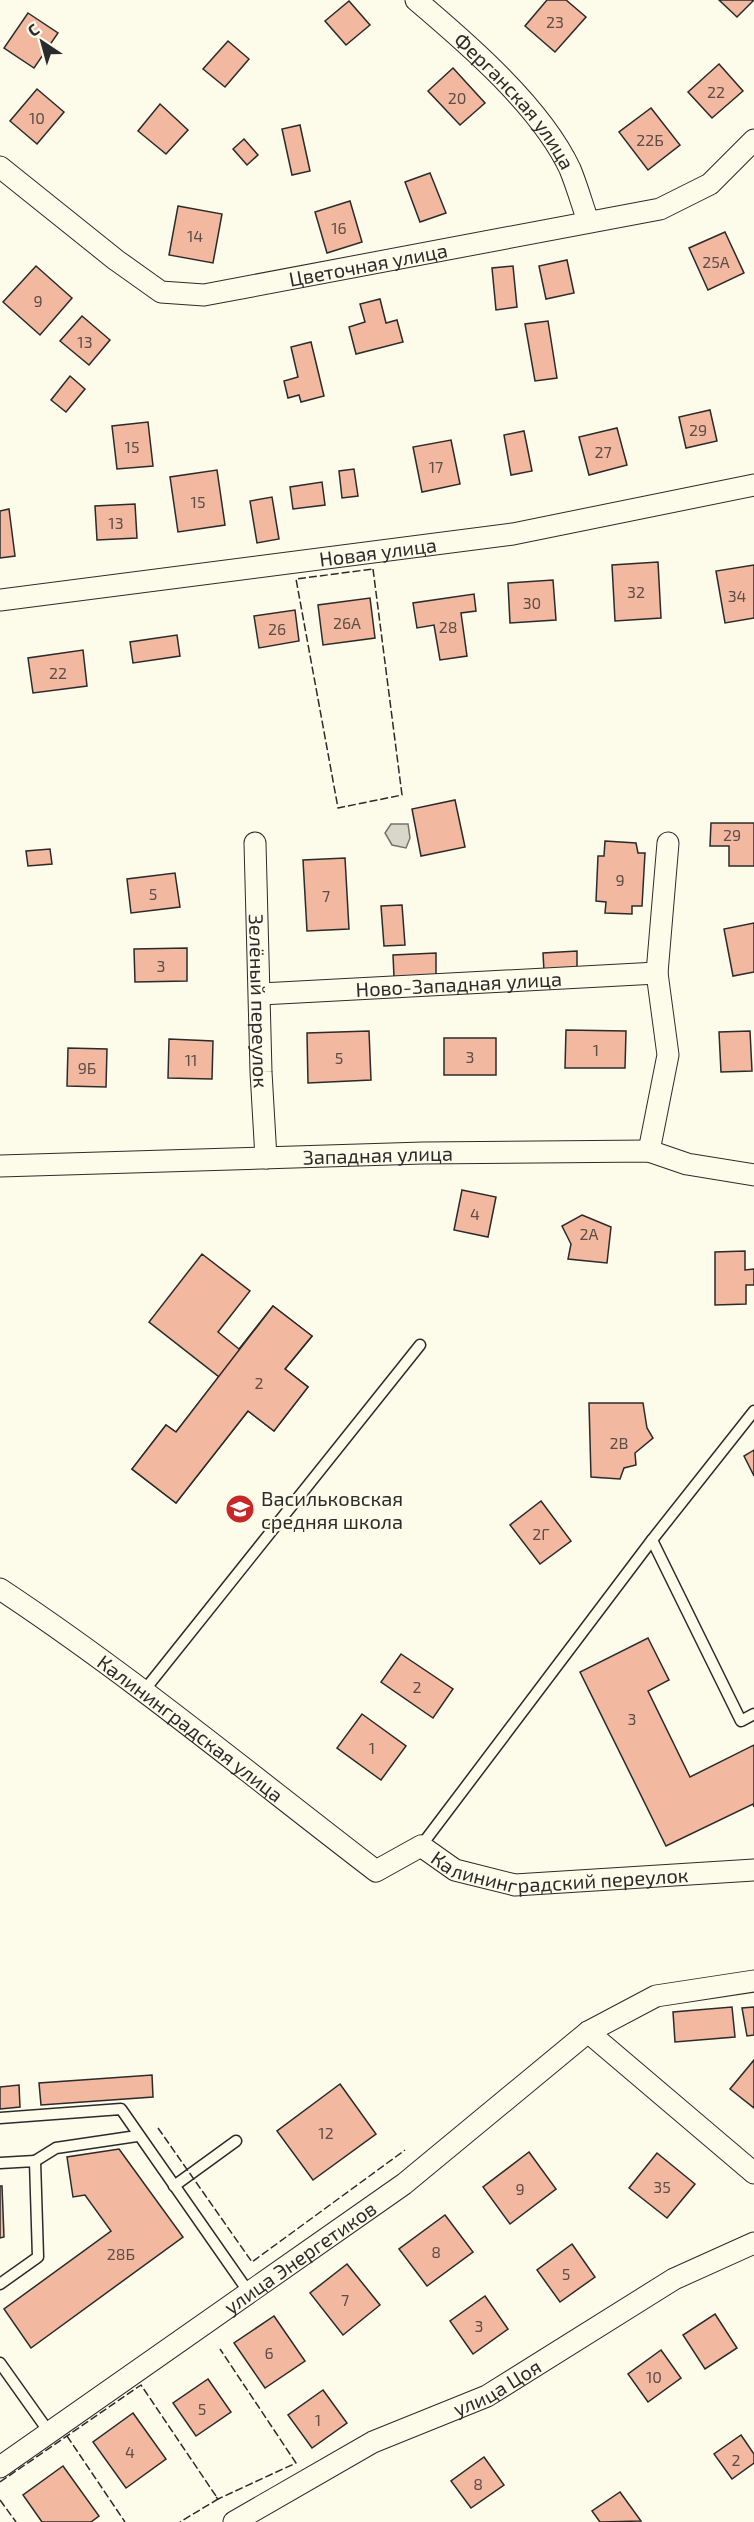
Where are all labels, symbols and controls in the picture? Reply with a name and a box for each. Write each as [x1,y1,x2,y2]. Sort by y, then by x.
north arrow [12,12,72,72]
house number: 23 [546,12,564,31]
text: С [23,19,42,40]
street label: Ферганская улица [450,27,580,173]
house number: 22 [707,82,725,101]
house number: 20 [448,88,466,107]
house number: 10 [29,108,45,127]
house number: 22Б [636,130,664,149]
house number: 16 [331,218,347,237]
house number: 14 [187,226,203,245]
street label: Цветочная улица [287,237,449,291]
house number: 25А [702,252,730,271]
house number: 9 [33,291,43,310]
house number: 13 [77,332,93,351]
house number: 29 [689,420,707,439]
house number: 15 [125,437,139,456]
house number: 27 [594,442,612,461]
house number: 17 [429,457,443,476]
house number: 15 [191,492,205,511]
house number: 13 [108,513,124,532]
street label: Новая улица [318,532,438,571]
house number: 32 [627,582,645,601]
house number: 34 [728,586,747,605]
house number: 30 [523,593,541,612]
house number: 26А [333,613,361,632]
house number: 28 [439,617,457,636]
house number: 26 [268,619,286,638]
house number: 22 [49,663,67,682]
house number: 29 [723,825,741,844]
house number: 9 [615,870,625,889]
house number: 5 [149,884,157,903]
house number: 7 [322,886,330,905]
street label: Зелёный переулок [245,914,274,1089]
house number: 3 [157,956,165,975]
street label: Ново-Западная улица [355,966,562,1001]
house number: 1 [593,1040,599,1059]
house number: 3 [466,1047,474,1066]
house number: 5 [335,1048,343,1067]
house number: 11 [185,1050,197,1069]
house number: 9Б [78,1058,96,1077]
street label: Западная улица [302,1141,453,1169]
house number: 4 [470,1204,480,1223]
house number: 2А [580,1224,599,1243]
house number: 2 [255,1373,264,1392]
house number: 2В [610,1433,628,1452]
place label: Васильковская средняя школа [261,1486,403,1533]
school or university icon: Васильковская средняя школа [224,1493,256,1525]
house number: 2Г [532,1524,550,1543]
street label: Калининградская улица [93,1649,288,1807]
house number: 2 [413,1677,422,1696]
house number: 3 [628,1709,636,1728]
house number: 1 [369,1738,375,1757]
street label: Калининградский переулок [427,1845,689,1897]
house number: 12 [318,2123,334,2142]
house number: 35 [653,2177,671,2196]
house number: 9 [515,2179,525,2198]
street label: улица Энергетиков [219,2195,380,2319]
house number: 8 [431,2242,441,2261]
house number: 28Б [107,2244,135,2263]
house number: 5 [562,2264,570,2283]
house number: 7 [341,2290,349,2309]
house number: 3 [475,2316,483,2335]
house number: 6 [264,2343,274,2362]
street label: улица Цоя [450,2354,545,2421]
house number: 10 [646,2367,662,2386]
house number: 5 [198,2399,206,2418]
house number: 1 [315,2410,321,2429]
house number: 4 [125,2442,135,2461]
house number: 2 [732,2450,741,2469]
house number: 8 [473,2474,483,2493]

